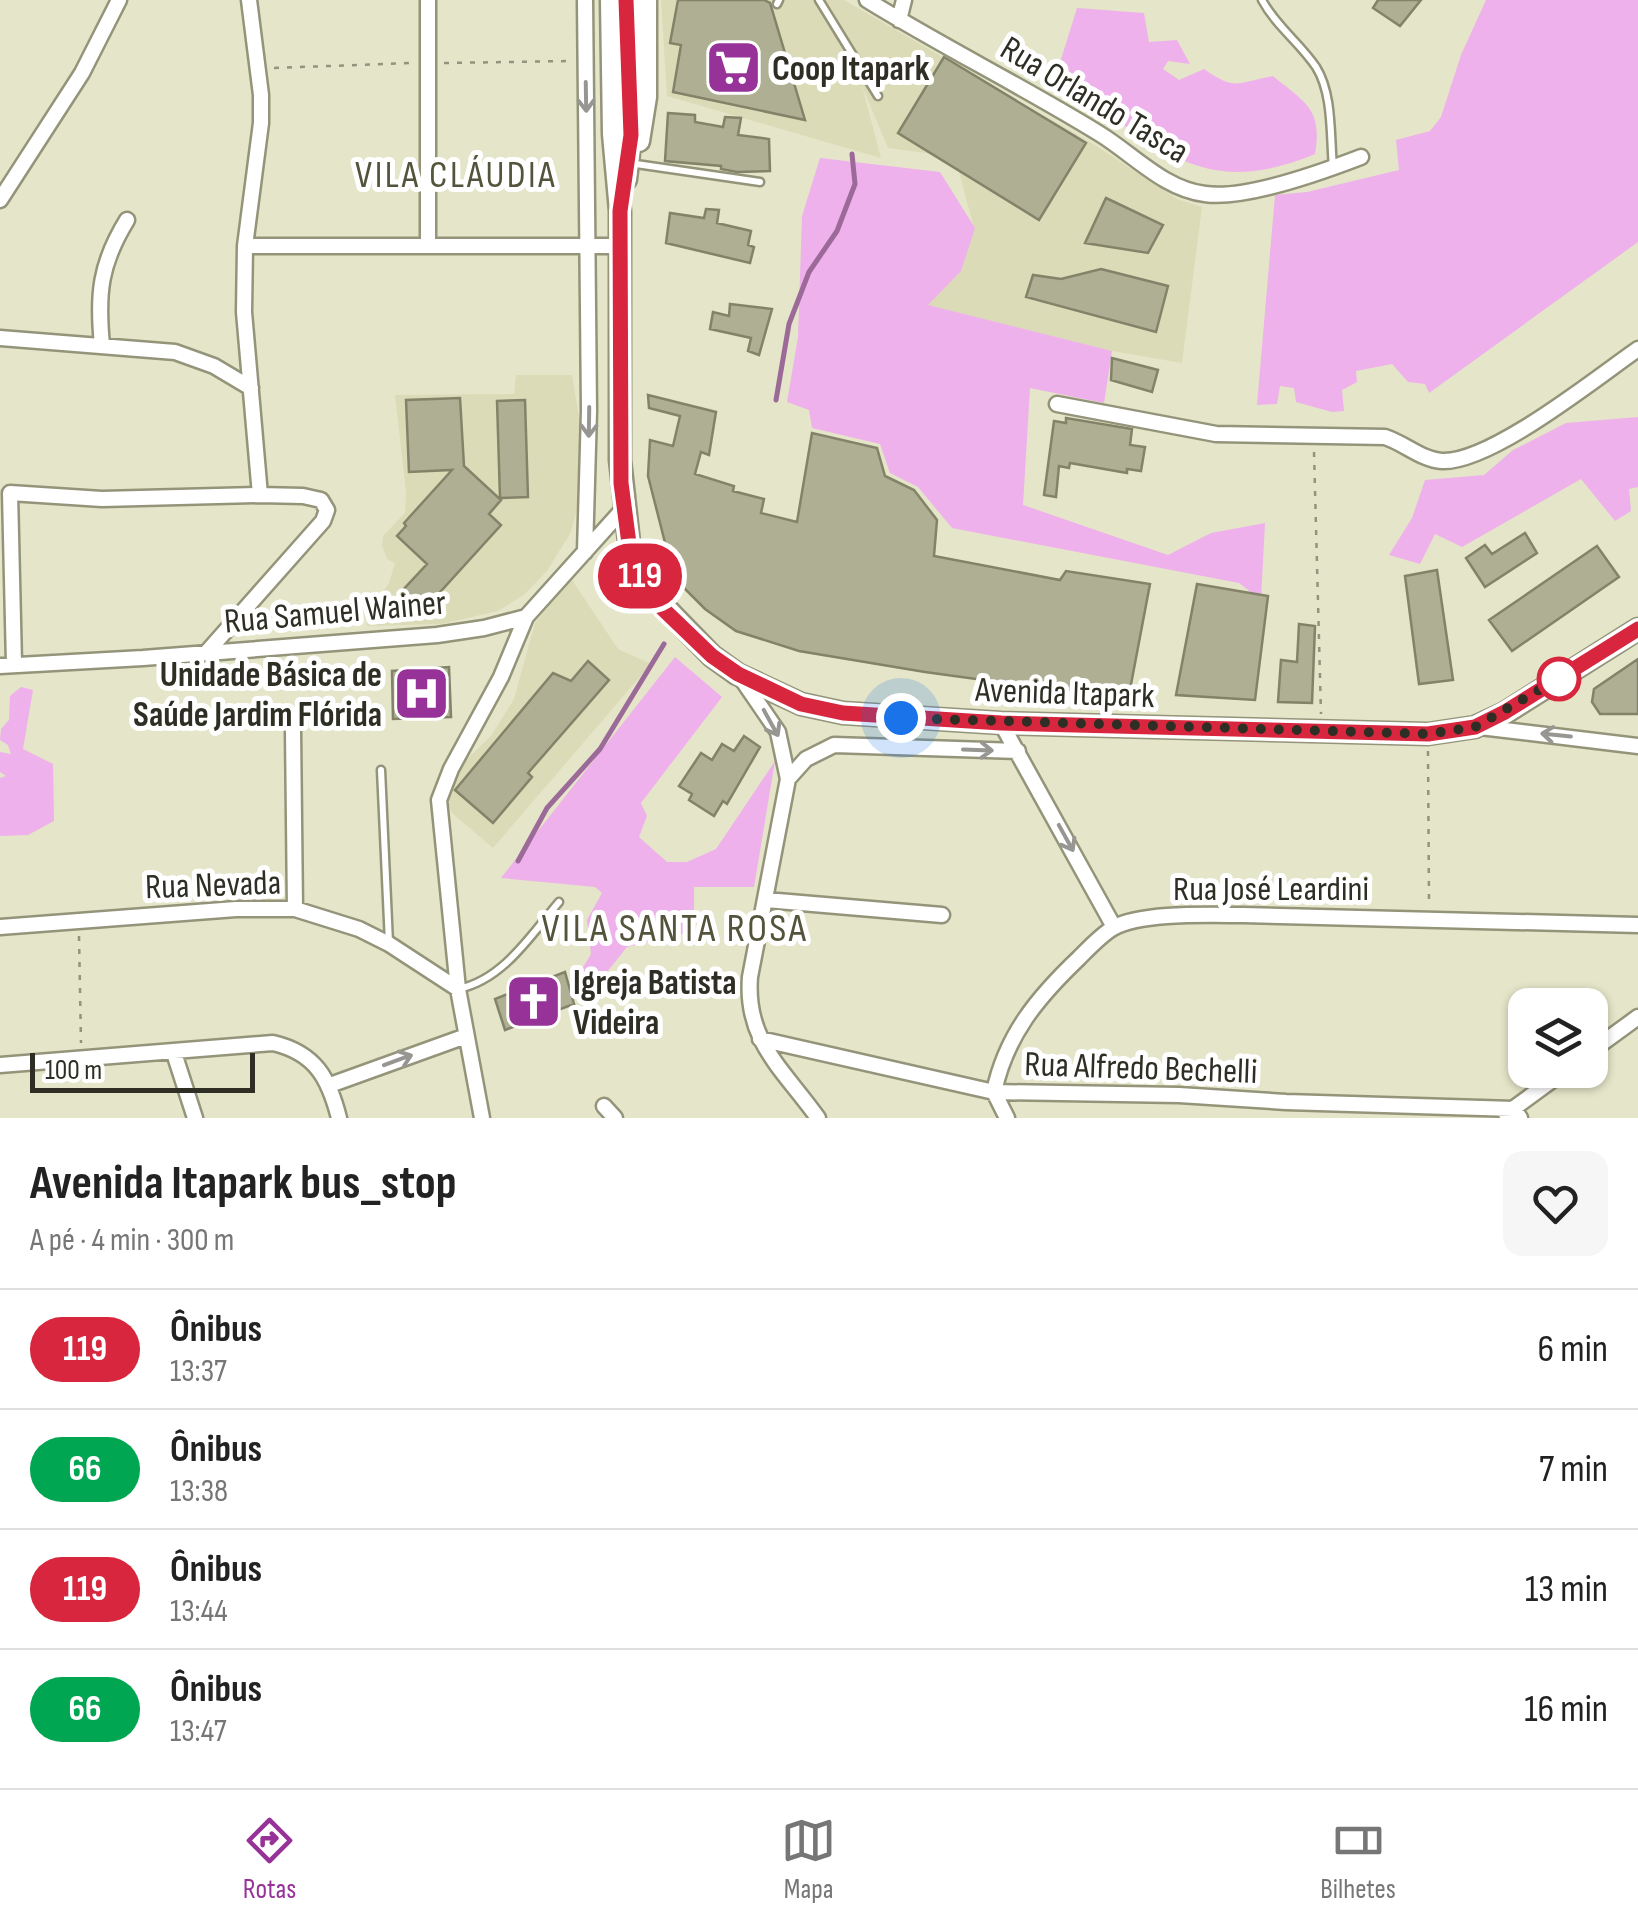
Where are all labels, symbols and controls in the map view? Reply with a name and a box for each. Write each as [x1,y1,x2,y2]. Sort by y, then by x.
street label: Rua Orlando Tasca [992,27,1196,173]
supermarket icon: Coop Itapark [703,38,763,98]
place label: Coop Itapark [772,48,930,91]
one-way arrow [576,80,596,113]
district label: VILA CLÁUDIA [355,153,557,198]
one-way arrow [580,406,598,438]
line badge: 119 [582,544,698,608]
text: 119 [618,555,662,598]
street label: Rua Samuel Wainer [222,581,448,644]
place label: Unidade Básica de Saúde Jardim Flórida [133,654,382,737]
unlabelled marker [1538,658,1580,700]
hospital icon: Unidade Básica de Saúde Jardim Flórida [391,664,451,724]
street label: Avenida Itapark [974,669,1156,718]
your location [876,693,926,743]
one-way arrow [761,708,781,737]
one-way arrow [1541,725,1573,744]
one-way arrow [961,740,993,759]
one-way arrow [1057,823,1077,853]
street label: Rua Nevada [144,862,282,909]
street label: Rua José Leardini [1173,868,1369,911]
district label: VILA SANTA ROSA [542,905,808,953]
place label: Igreja Batista Videira [573,962,737,1045]
church icon: Igreja Batista Videira [504,972,564,1032]
map controls [1508,988,1608,1088]
button: layers [1508,988,1608,1088]
street label: Rua Alfredo Bechelli [1024,1043,1258,1094]
scale bar [30,1048,255,1092]
one-way arrow [382,1050,413,1068]
text: 100 m [45,1054,102,1087]
button: heart [1503,1151,1608,1256]
text: Avenida Itapark bus_stop [30,1155,456,1212]
text: A pé · 4 min · 300 m [30,1221,234,1260]
text: Ônibus [170,1307,262,1352]
text: 6 min [1538,1327,1608,1372]
text: 119 [63,1328,107,1371]
text: 13:37 [170,1352,227,1391]
text: Ônibus [170,1427,262,1472]
text: 7 min [1539,1447,1608,1492]
text: 66 [69,1448,101,1491]
text: 13:38 [170,1472,228,1511]
text: Ônibus [170,1547,262,1592]
text: 13 min [1525,1567,1608,1612]
text: 119 [63,1568,107,1611]
text: 13:44 [170,1592,228,1631]
text: Ônibus [170,1667,262,1712]
text: 16 min [1524,1687,1608,1732]
text: 66 [69,1688,101,1731]
text: 13:47 [170,1712,227,1751]
tab: Rotas [242,1813,297,1906]
tab: Mapa [781,1813,836,1906]
tab: Bilhetes [1320,1813,1396,1906]

